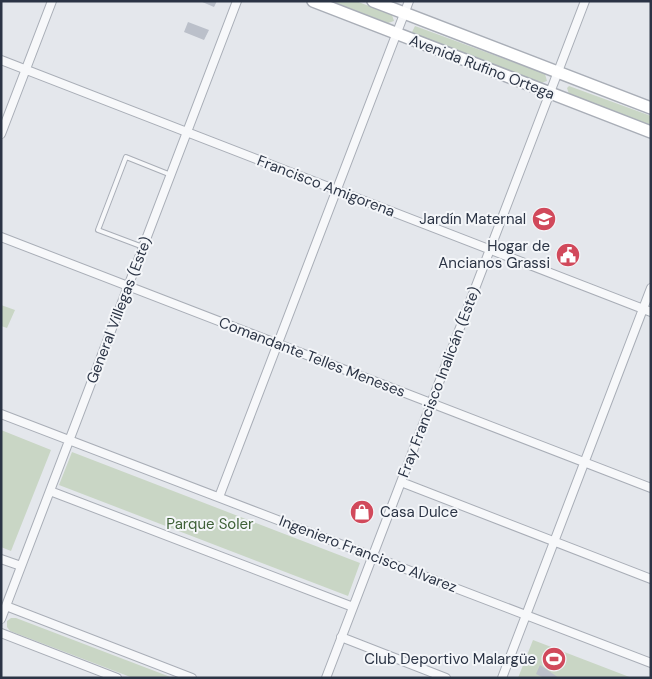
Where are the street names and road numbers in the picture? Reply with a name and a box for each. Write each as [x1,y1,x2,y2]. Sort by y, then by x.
street label: Avenida Rufino Ortega [406,30,558,104]
street label: Francisco Amigorena [254,151,398,221]
street label: General Villegas (Este) [82,234,156,386]
street label: Fray Francisco Inalicán (Este) [393,284,485,480]
street label: Comandante Telles Meneses [216,312,408,402]
street label: Ingeniero Francisco Alvarez [276,511,460,597]

